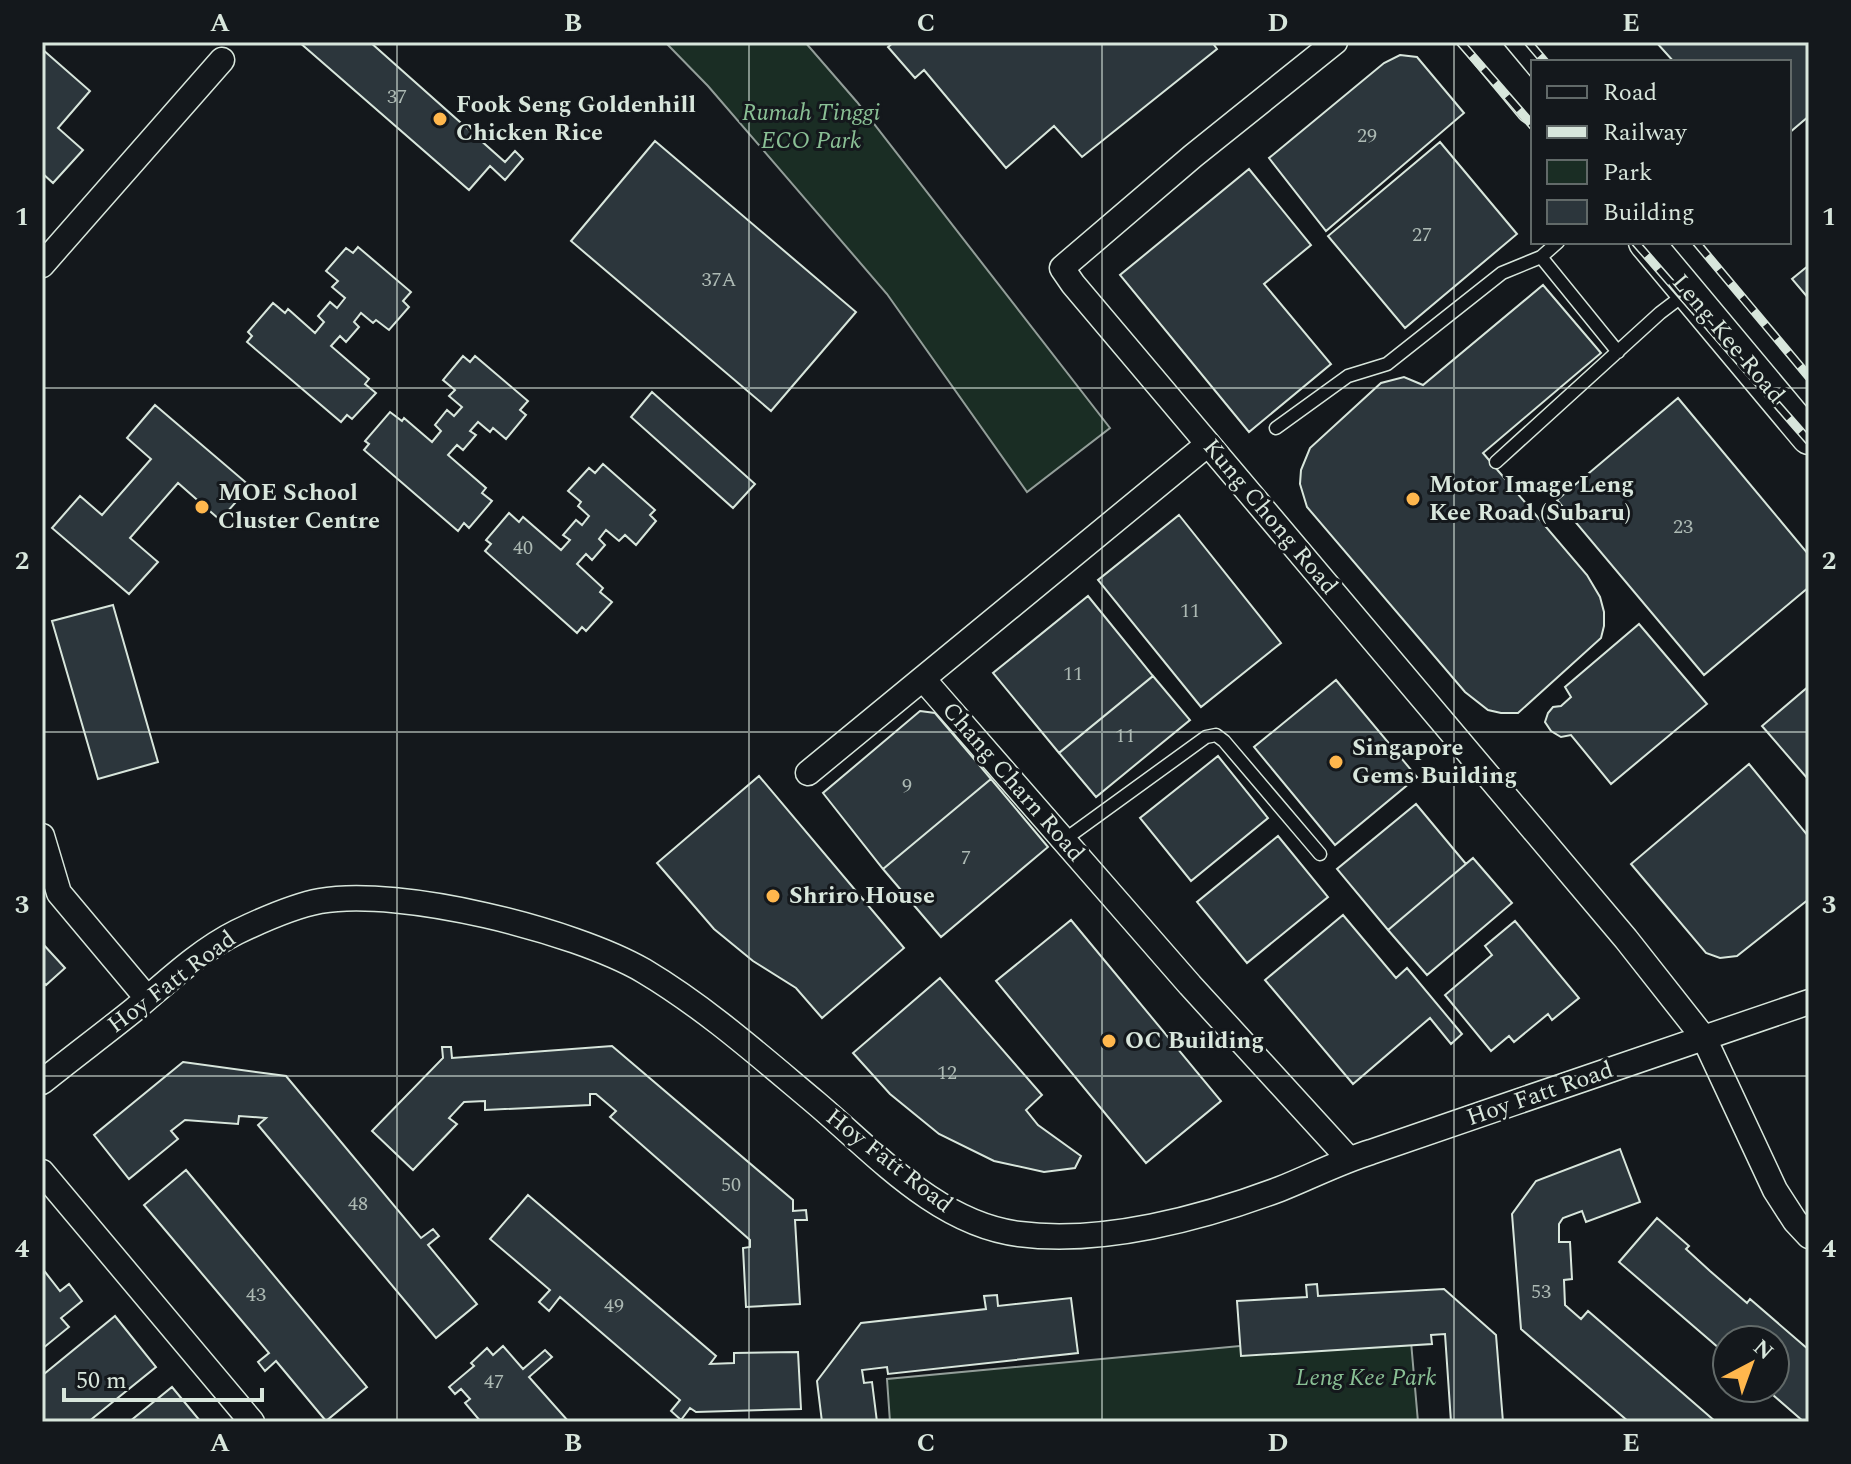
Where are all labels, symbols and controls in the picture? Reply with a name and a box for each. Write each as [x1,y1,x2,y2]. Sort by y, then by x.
text: A [210,3,230,43]
text: B [564,3,582,43]
text: C [917,3,935,43]
text: D [1268,3,1288,43]
text: E [1622,3,1640,43]
legend [1531,60,1791,244]
text: Road [1603,75,1657,111]
house number: 37 [387,82,407,112]
place label: Fook Seng Goldenhill Chicken Rice [456,87,696,151]
park label: Rumah Tinggi ECO Park [742,95,880,159]
marker: Fook Seng Goldenhill Chicken Rice [431,110,449,128]
text: Railway [1603,115,1688,151]
house number: 29 [1357,121,1377,151]
text: Park [1603,155,1653,191]
text: Building [1603,195,1695,231]
text: 1 [15,197,29,237]
text: 1 [1822,197,1836,237]
house number: 27 [1412,220,1432,250]
house number: 37A [702,265,737,295]
street label: Leng Kee Road [1663,266,1793,412]
street label: Kung Chong Road [1194,431,1346,603]
place label: Motor Image Leng Kee Road (Subaru) [1429,467,1634,531]
place label: MOE School Cluster Centre [218,475,380,539]
marker: Motor Image Leng Kee Road (Subaru) [1404,490,1422,508]
marker: MOE School Cluster Centre [193,498,211,516]
house number: 23 [1673,512,1693,542]
house number: 40 [513,533,533,563]
text: 2 [15,541,29,581]
text: 2 [1822,541,1836,581]
house number: 11 [1180,596,1200,626]
house number: 11 [1063,659,1083,689]
street label: Chang Charn Road [933,694,1093,870]
house number: 11 [1115,721,1135,751]
place label: Singapore Gems Building [1352,730,1517,794]
marker: Singapore Gems Building [1327,753,1345,771]
house number: 9 [902,771,912,801]
house number: 7 [961,843,971,873]
place label: Shriro House [789,878,935,914]
text: 3 [15,885,29,925]
text: 3 [1822,885,1836,925]
marker: Shriro House [764,887,782,905]
street label: Hoy Fatt Road [100,922,244,1042]
place label: OC Building [1125,1023,1264,1059]
marker: OC Building [1100,1032,1118,1050]
street label: Hoy Fatt Road [1462,1052,1618,1136]
house number: 12 [937,1058,957,1088]
street label: Hoy Fatt Road [818,1100,960,1222]
house number: 50 [721,1170,741,1200]
house number: 48 [348,1189,368,1219]
text: 4 [15,1229,30,1269]
text: 4 [1822,1229,1837,1269]
house number: 53 [1531,1277,1551,1307]
house number: 43 [246,1280,266,1310]
house number: 49 [604,1291,624,1321]
north arrow [1711,1324,1791,1404]
text: N [1746,1332,1781,1368]
scale bar [64,1352,262,1402]
park label: Leng Kee Park [1296,1360,1437,1396]
text: 50 m [76,1363,127,1399]
house number: 47 [484,1367,504,1397]
text: A [210,1423,230,1463]
text: B [564,1423,582,1463]
text: C [917,1423,935,1463]
text: D [1268,1423,1288,1463]
text: E [1622,1423,1640,1463]

